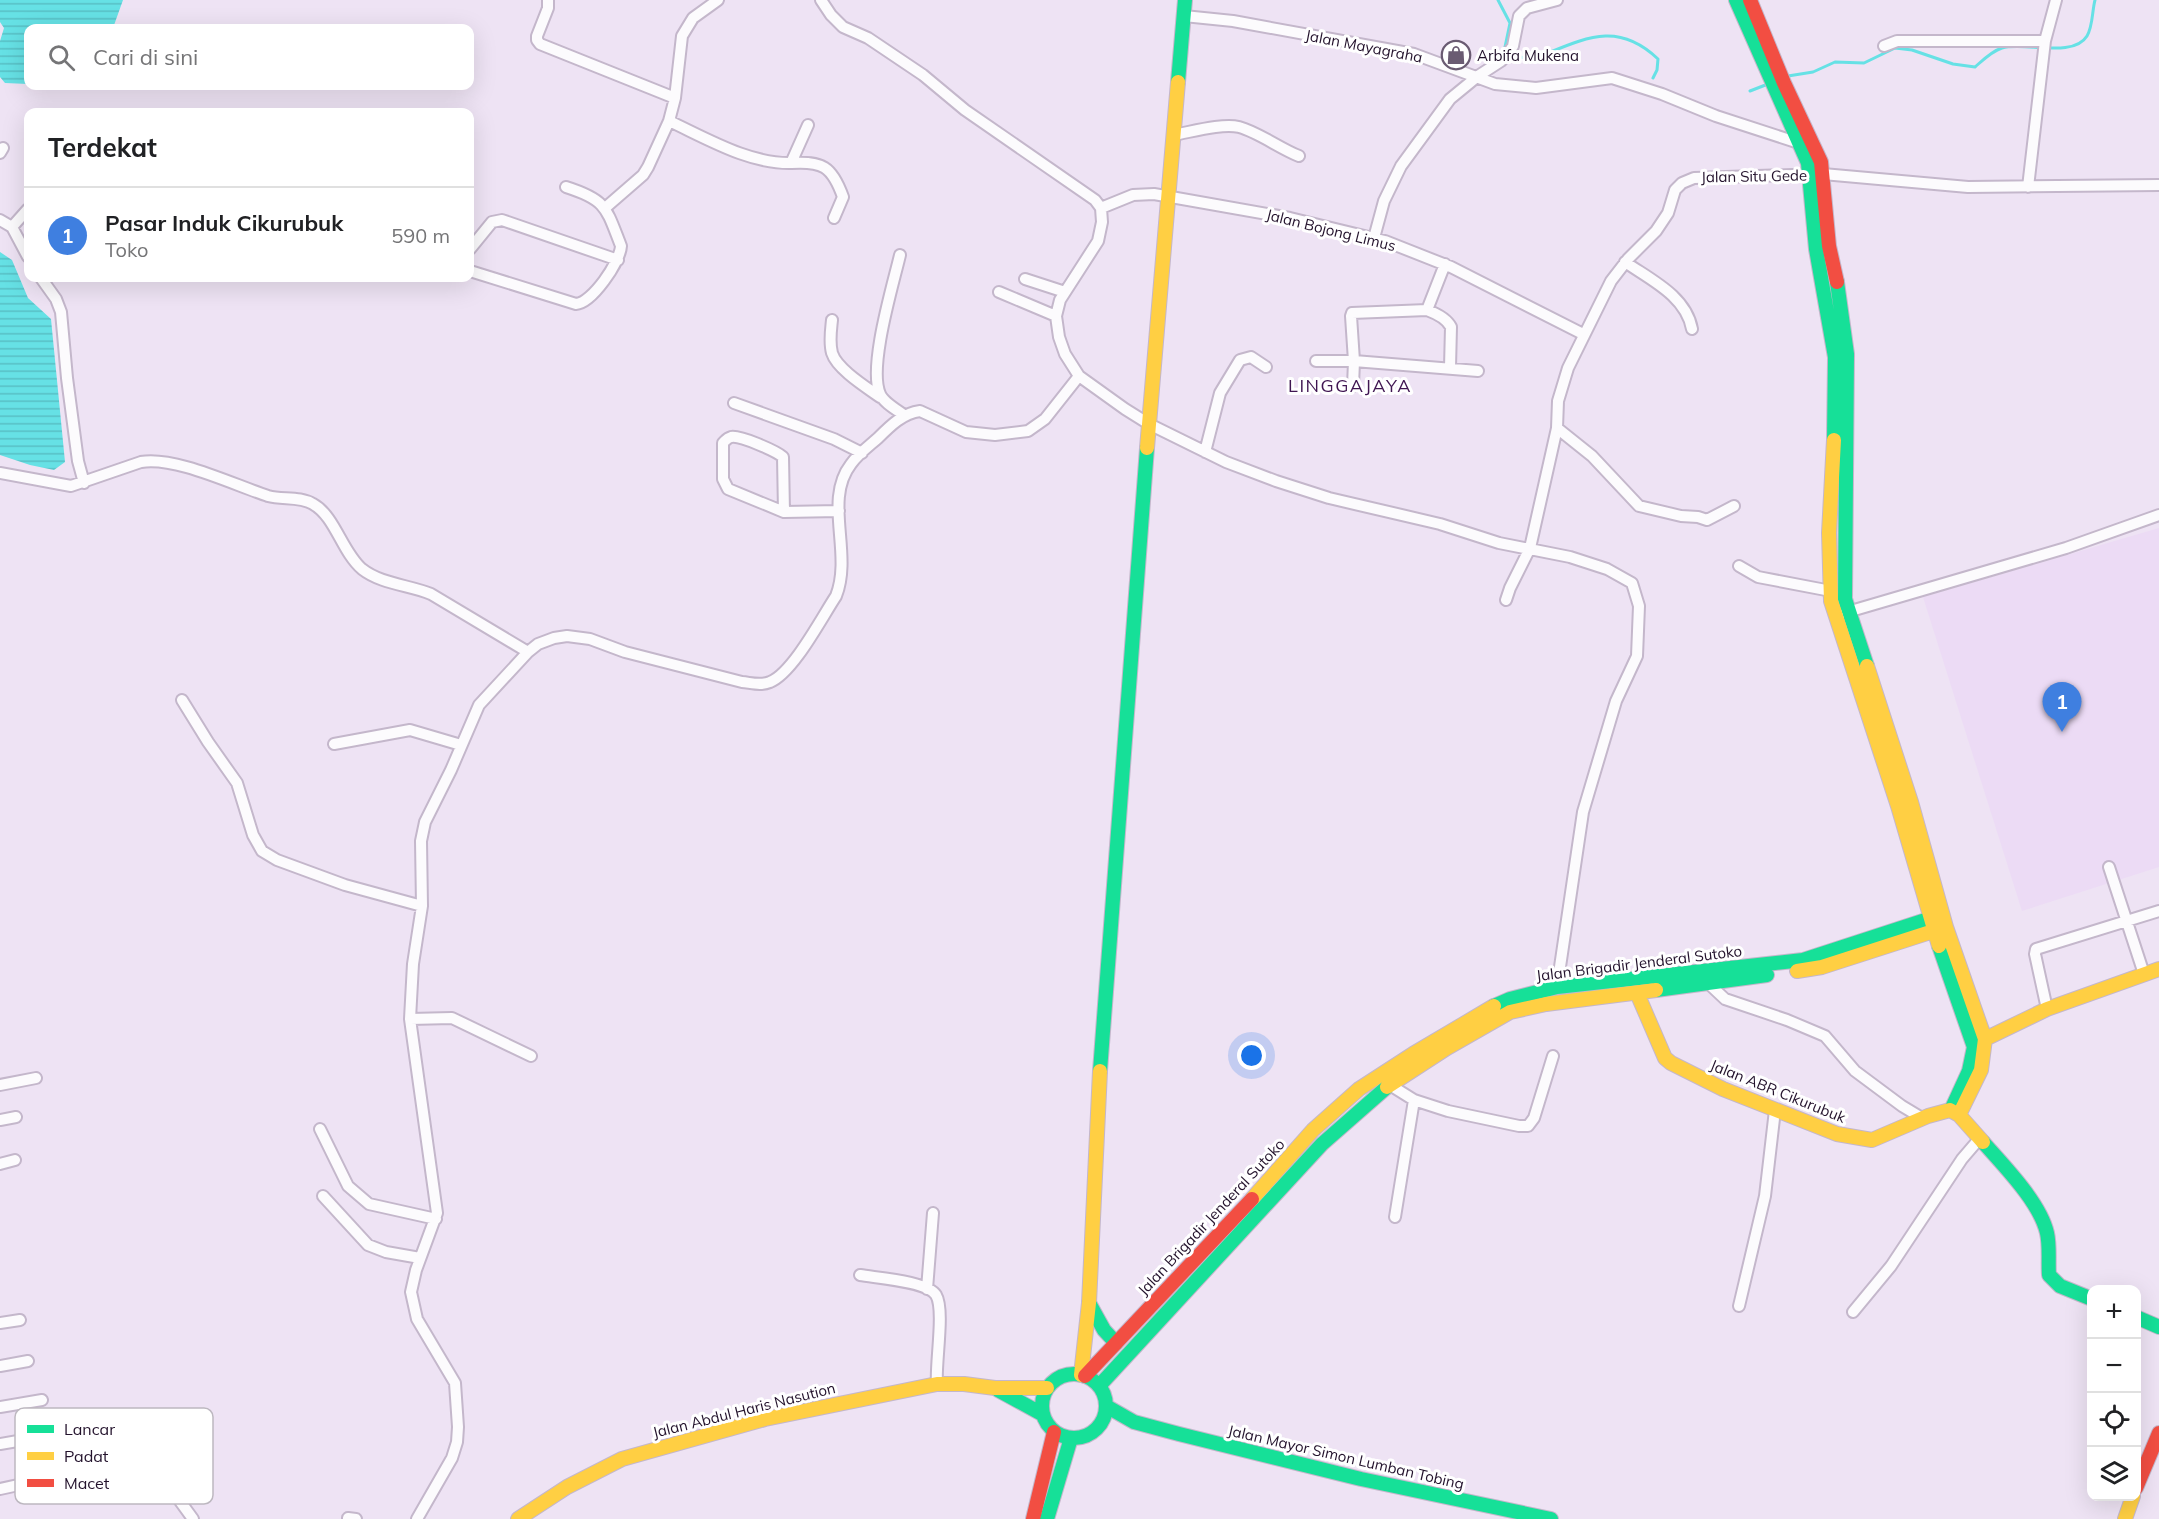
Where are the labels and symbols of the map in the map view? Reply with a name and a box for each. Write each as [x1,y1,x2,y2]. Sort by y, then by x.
street label: Jalan Mayagraha [1304,25,1424,67]
shop icon: Arbifa Mukena [1440,39,1472,71]
place label: Arbifa Mukena [1477,46,1579,65]
street label: Jalan Situ Gede [1701,166,1807,186]
street label: Jalan Bojong Limus [1264,205,1398,255]
district label: LINGGAJAYA [1288,374,1412,397]
pin: 1 [2042,682,2082,732]
street label: Jalan Brigadir Jenderal Sutoko [1535,941,1743,985]
your location [1237,1041,1266,1070]
street label: Jalan ABR Cikurubuk [1707,1055,1849,1127]
street label: Jalan Brigadir Jenderal Sutoko [1133,1135,1289,1299]
street label: Jalan Abdul Haris Nasution [651,1378,837,1442]
legend [15,1408,213,1504]
text: Lancar [64,1419,115,1439]
street label: Jalan Mayor Simon Lumban Tobing [1226,1421,1466,1493]
text: Padat [64,1446,109,1466]
text: Macet [64,1473,110,1493]

